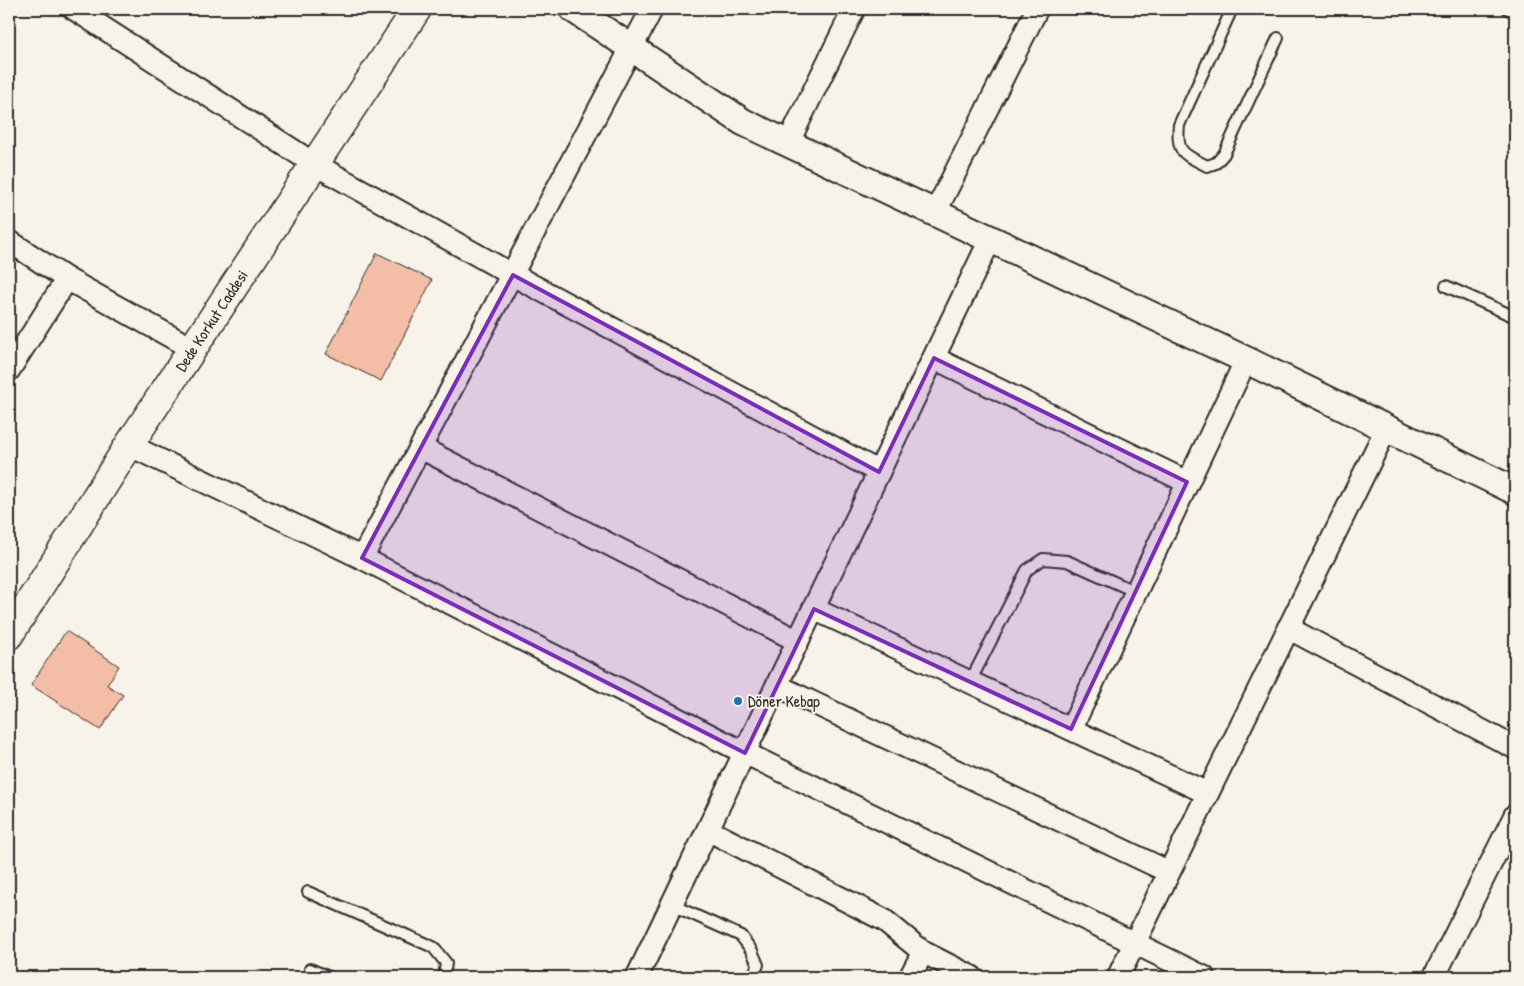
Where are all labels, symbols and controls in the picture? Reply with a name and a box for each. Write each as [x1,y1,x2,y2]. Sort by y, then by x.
street label: Dede Korkut Caddesi [170,265,253,375]
place label: Döner Kebap [748,690,820,712]
marker: Döner Kebap [732,695,744,707]

